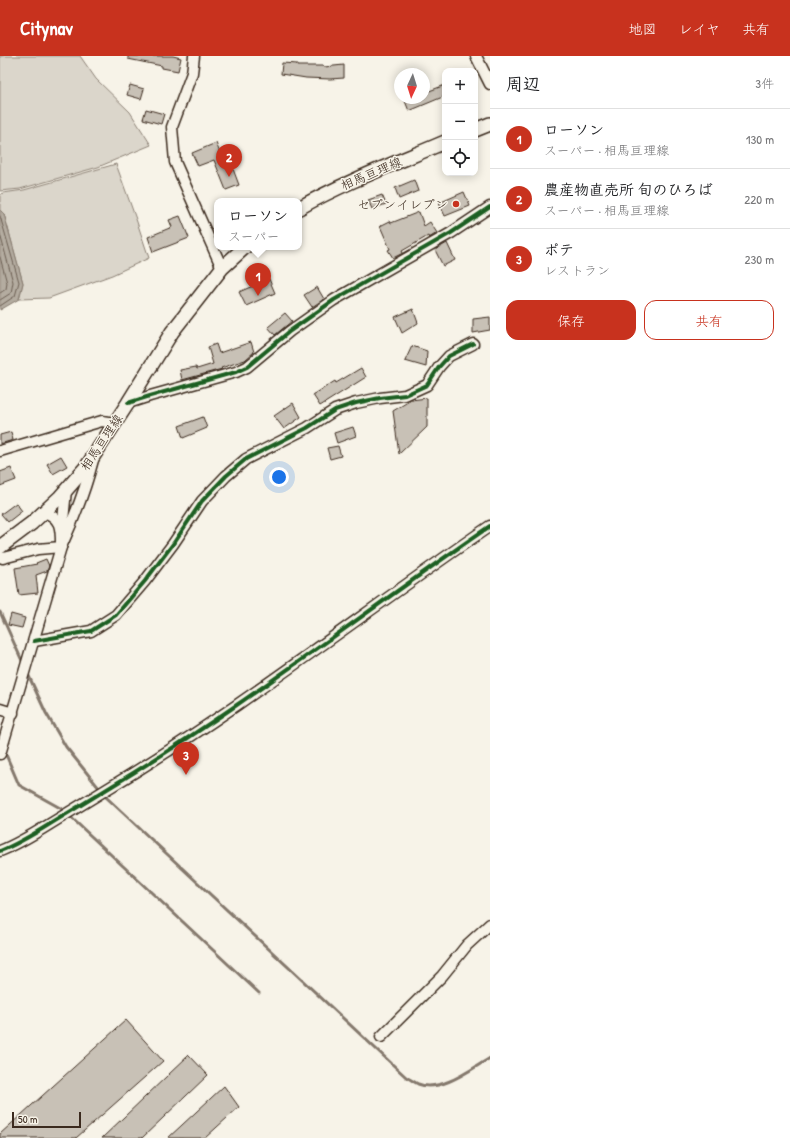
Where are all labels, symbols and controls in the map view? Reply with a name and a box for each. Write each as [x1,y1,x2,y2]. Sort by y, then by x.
text: Citynav [20,15,73,41]
text: 地図 [629,19,657,38]
text: レイヤ [679,19,720,38]
text: 共有 [742,19,770,38]
north arrow [394,68,430,104]
map controls [442,68,478,176]
button: + [442,68,478,104]
text: 周辺 [506,72,540,95]
text: 3件 [755,74,774,92]
button: − [442,104,478,140]
text: ローソン [544,119,604,140]
text: 1 [517,130,521,148]
text: 130 m [746,130,774,148]
button: locate [442,140,478,176]
text: スーパー · 相馬亘理線 [544,141,669,159]
pin: 2 [216,144,242,177]
street label: 相馬亘理線 [338,152,405,194]
text: 農産物直売所 旬のひろば [544,179,712,200]
text: 2 [516,190,522,208]
text: 220 m [744,190,774,208]
place label: セブンイレブン [357,195,448,213]
popup [214,198,302,250]
marker: セブンイレブン [451,199,461,209]
text: スーパー · 相馬亘理線 [544,201,669,219]
text: ローソン [228,205,288,226]
text: スーパー [228,227,279,245]
text: ポテ [544,239,574,260]
text: 3 [516,250,522,268]
text: 230 m [744,250,774,268]
text: レストラン [544,261,610,279]
pin: 1 [245,263,271,296]
button: 保存 [506,300,636,340]
button: 共有 [644,300,774,340]
street label: 相馬亘理線 [75,409,127,474]
your location [269,467,289,487]
pin: 3 [173,742,199,775]
scale bar [12,1110,81,1129]
text: 50 m [18,1112,38,1126]

